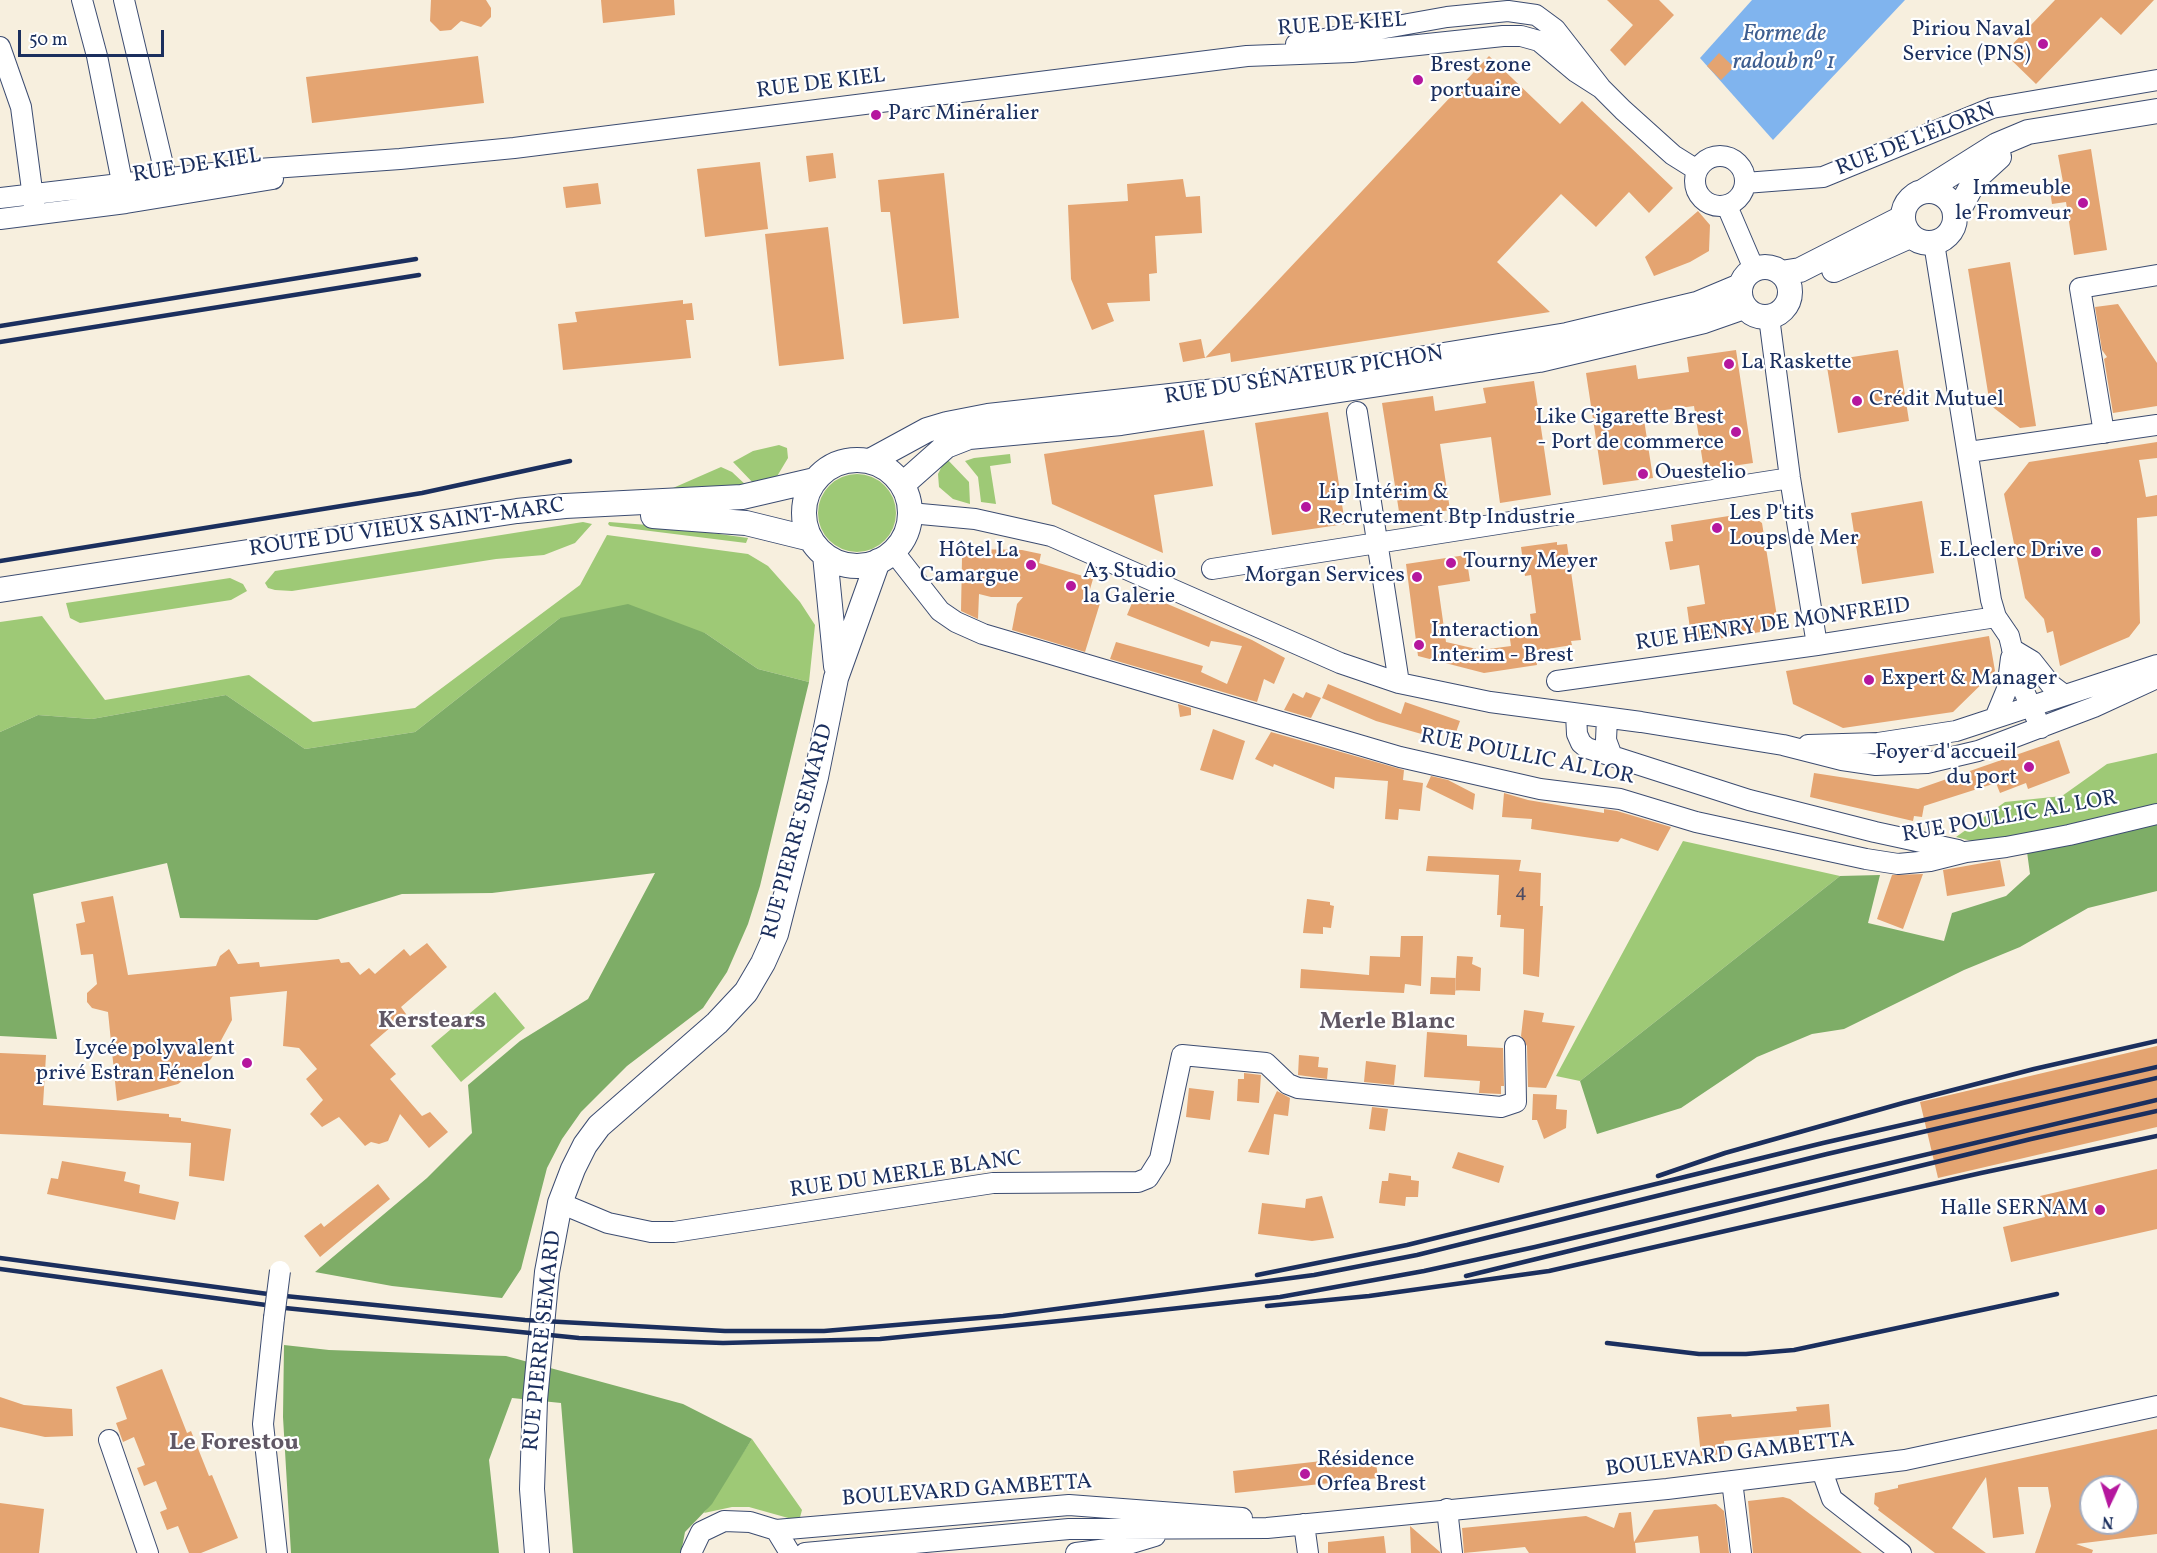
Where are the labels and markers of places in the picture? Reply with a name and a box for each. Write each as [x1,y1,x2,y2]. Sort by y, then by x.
place label: Piriou Naval Service (PNS) [1902,18,2031,70]
marker: Piriou Naval Service (PNS) [2036,37,2050,51]
place label: Brest zone portuaire [1430,54,1531,106]
marker: Brest zone portuaire [1411,73,1425,87]
place label: Parc Minéralier [888,102,1039,128]
marker: Parc Minéralier [869,108,883,122]
place label: Immeuble le Fromveur [1955,177,2071,228]
marker: Immeuble le Fromveur [2076,196,2090,210]
place label: La Raskette [1741,351,1852,377]
marker: La Raskette [1722,357,1736,371]
place label: Crédit Mutuel [1869,388,2004,414]
marker: Crédit Mutuel [1850,394,1864,408]
place label: Like Cigarette Brest - Port de commerce [1535,406,1724,458]
marker: Like Cigarette Brest - Port de commerce [1729,425,1743,439]
place label: Ouestelio [1655,461,1746,487]
marker: Ouestelio [1636,467,1650,481]
place label: Lip Intérim & Recrutement Btp Industrie [1318,481,1575,532]
marker: Lip Intérim & Recrutement Btp Industrie [1299,500,1313,514]
place label: Les P'tits Loups de Mer [1729,502,1859,554]
marker: Les P'tits Loups de Mer [1710,521,1724,535]
place label: Hôtel La Camargue [920,539,1019,590]
place label: E.Leclerc Drive [1939,539,2084,565]
marker: E.Leclerc Drive [2089,545,2103,559]
place label: Tourny Meyer [1463,550,1598,576]
marker: Tourny Meyer [1444,556,1458,570]
marker: Hôtel La Camargue [1024,558,1038,572]
place label: A3 Studio la Galerie [1083,560,1176,612]
place label: Morgan Services [1245,564,1405,590]
marker: Morgan Services [1410,570,1424,584]
marker: A3 Studio la Galerie [1064,579,1078,593]
place label: Interaction Interim - Brest [1431,619,1574,670]
marker: Interaction Interim - Brest [1412,638,1426,652]
place label: Expert & Manager [1881,667,2057,693]
marker: Expert & Manager [1862,673,1876,687]
place label: Foyer d'accueil du port [1875,741,2017,792]
marker: Foyer d'accueil du port [2022,760,2036,774]
place label: Lycée polyvalent privé Estran Fénelon [36,1037,235,1088]
marker: Lycée polyvalent privé Estran Fénelon [240,1056,254,1070]
place label: Halle SERNAM [1940,1197,2088,1223]
marker: Halle SERNAM [2093,1203,2107,1217]
place label: Résidence Orfea Brest [1317,1448,1426,1500]
marker: Résidence Orfea Brest [1298,1467,1312,1481]

